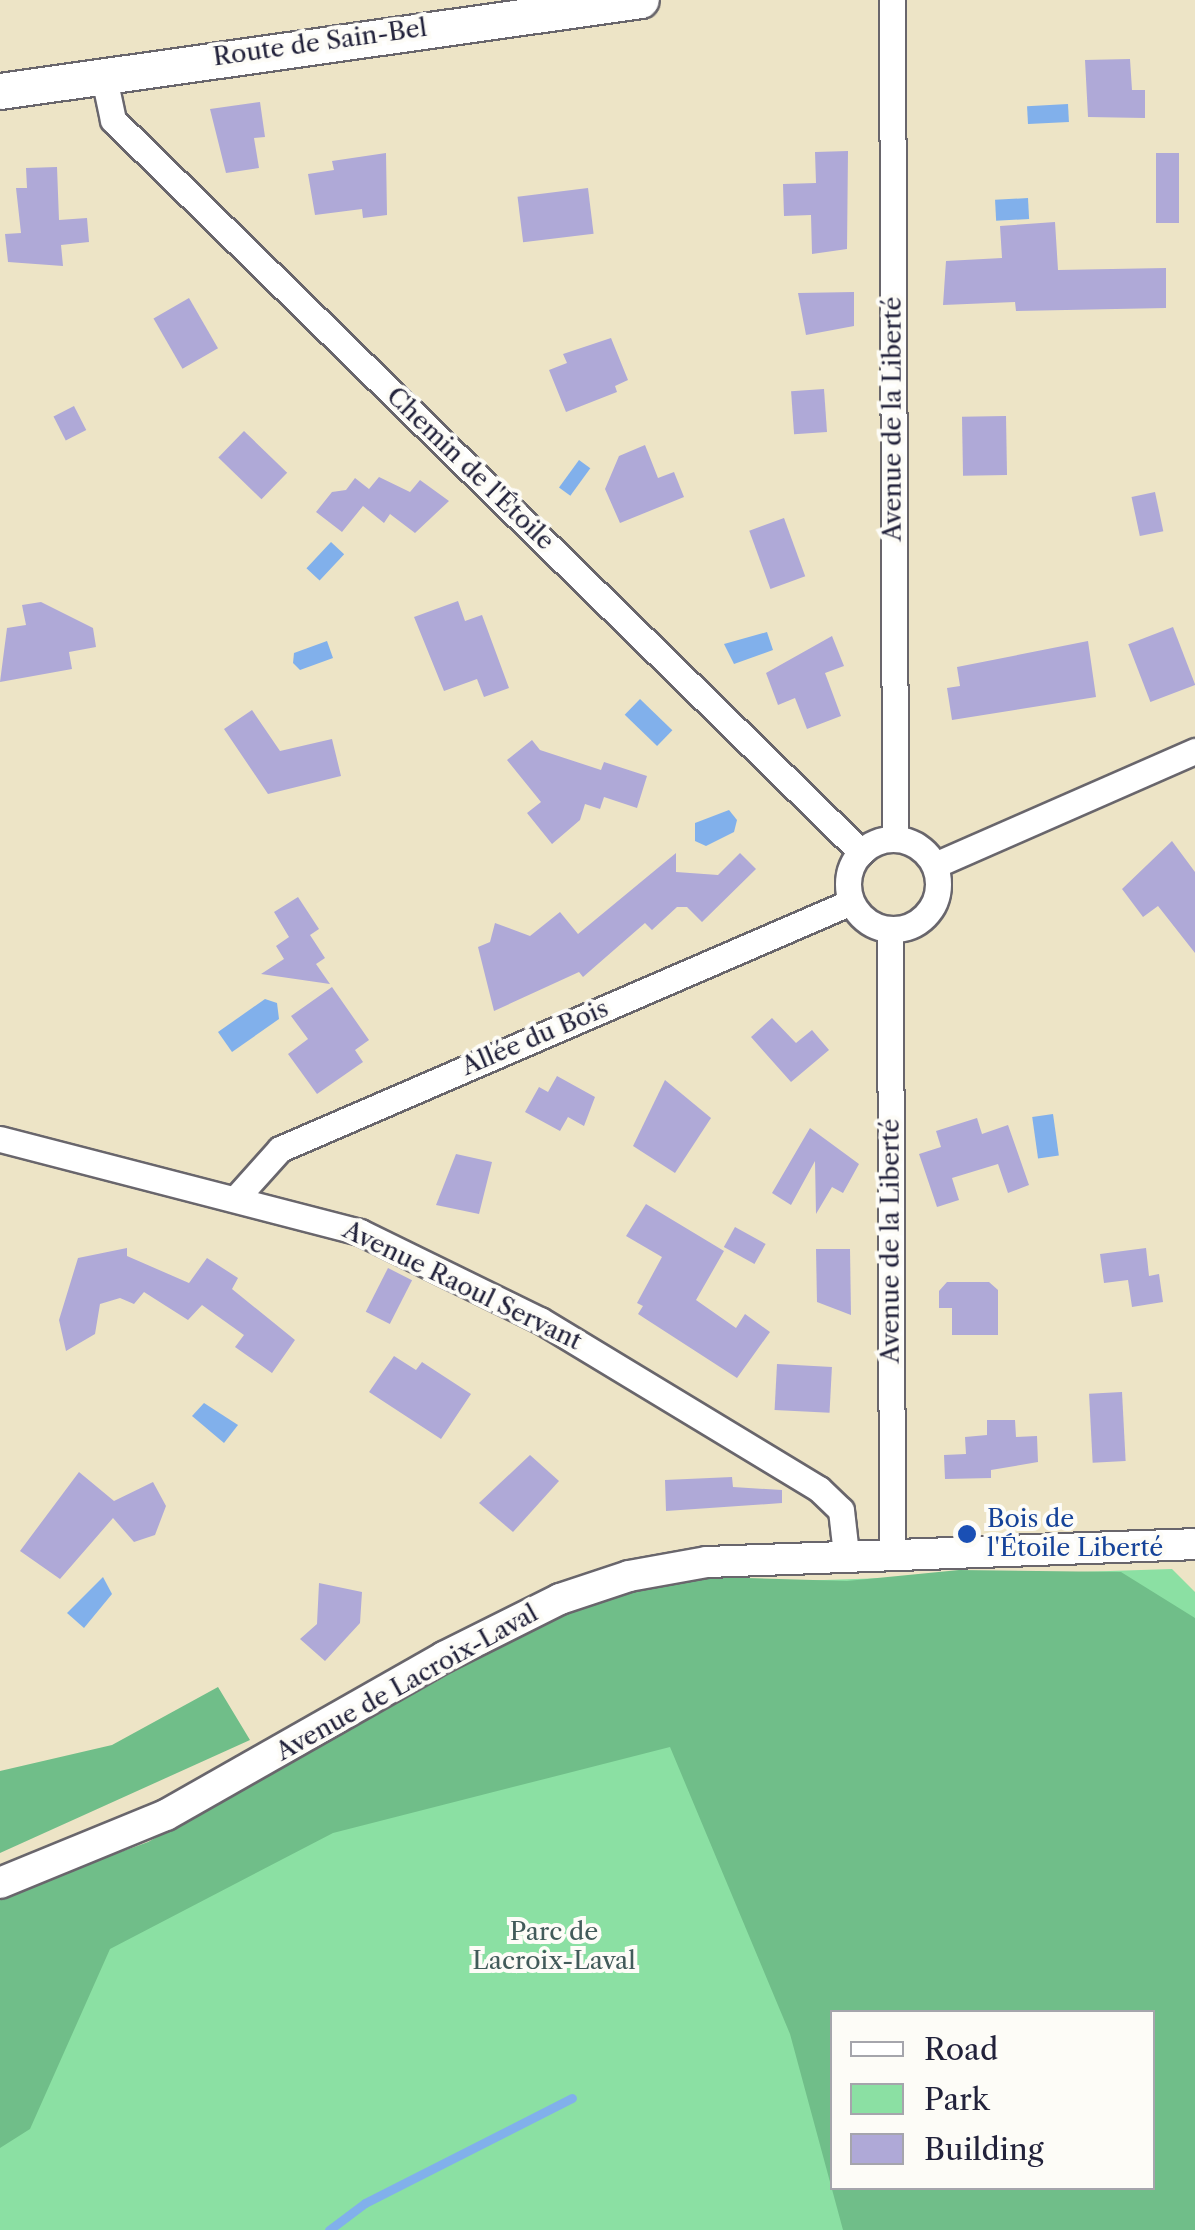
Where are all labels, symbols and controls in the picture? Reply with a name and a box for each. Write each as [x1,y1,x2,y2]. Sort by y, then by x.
street label: Route de Sain-Bel [211,13,429,73]
street label: Avenue de la Liberté [878,296,908,542]
street label: Chemin de l'Étoile [380,381,560,557]
street label: Allée du Bois [457,994,613,1082]
street label: Avenue de la Liberté [876,1118,906,1364]
street label: Avenue Raoul Servant [338,1215,586,1357]
place label: Bois de l'Étoile Liberté [987,1505,1163,1564]
marker: Bois de l'Étoile Liberté [956,1523,978,1545]
street label: Avenue de Lacroix-Laval [271,1598,543,1768]
park label: Parc de Lacroix-Laval [472,1918,636,1977]
legend [830,2010,1155,2190]
text: Road [924,2031,998,2068]
text: Park [924,2081,989,2118]
text: Building [924,2131,1044,2168]

